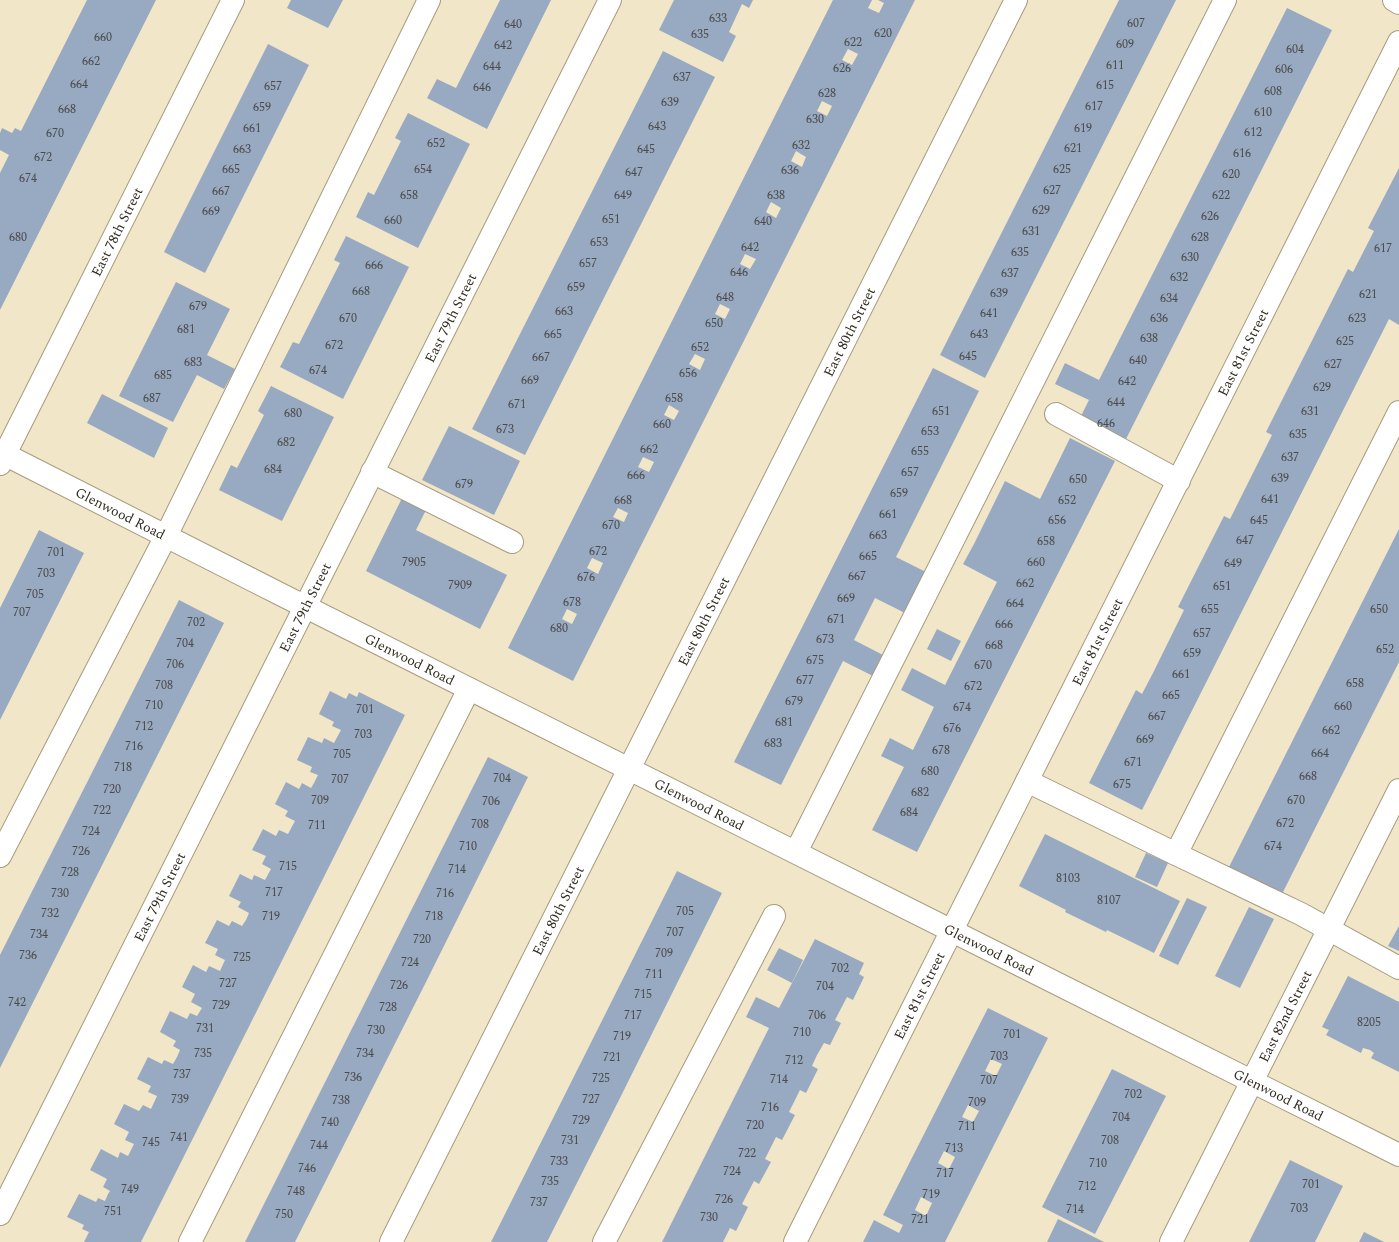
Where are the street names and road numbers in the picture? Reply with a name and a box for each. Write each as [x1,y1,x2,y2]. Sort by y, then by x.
street label: East 78th Street [86,183,148,280]
street label: East 79th Street [419,270,482,366]
street label: East 80th Street [818,284,881,380]
street label: East 81st Street [1212,305,1274,400]
street label: Glenwood Road [72,482,169,545]
street label: East 79th Street [274,559,337,656]
street label: East 80th Street [672,573,735,670]
street label: East 81st Street [1067,595,1128,689]
street label: Glenwood Road [361,628,458,691]
street label: Glenwood Road [650,773,748,836]
street label: East 79th Street [128,849,191,945]
street label: East 80th Street [527,862,590,959]
street label: Glenwood Road [940,918,1038,981]
street label: East 81st Street [889,948,950,1043]
street label: East 82nd Street [1253,967,1317,1066]
street label: Glenwood Road [1230,1064,1327,1127]

